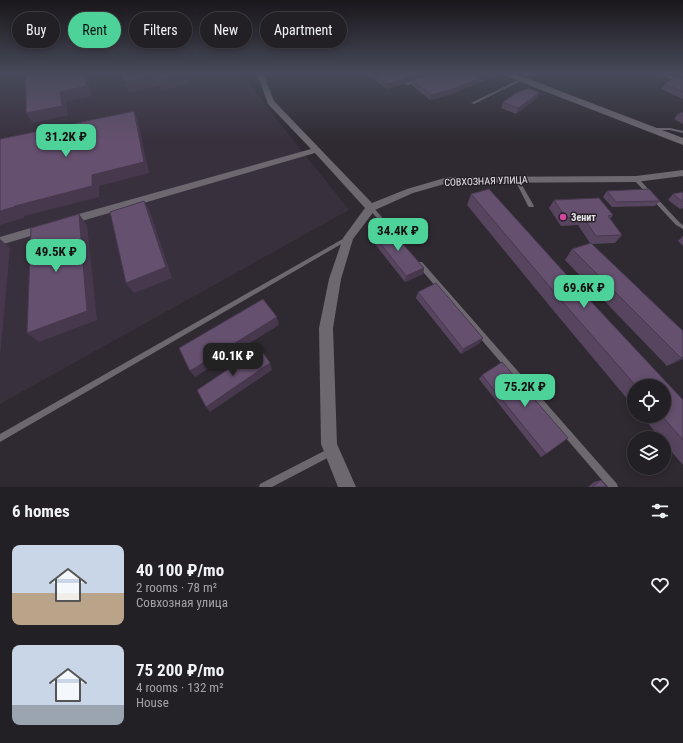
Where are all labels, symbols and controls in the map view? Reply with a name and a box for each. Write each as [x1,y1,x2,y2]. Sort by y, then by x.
chip: Buy [12,12,60,48]
chip: Rent [68,12,121,48]
chip: Filters [129,12,192,48]
chip: New [200,12,252,48]
chip: Apartment [260,12,347,48]
pin: 31.2K ₽ [29,124,103,158]
text: 31.2K ₽ [45,129,87,144]
street label: СОВХОЗНАЯ УЛИЦА [444,174,528,188]
marker: Зенит [558,212,568,222]
place label: Зенит [571,212,596,223]
pin: 34.4K ₽ [361,218,435,252]
text: 34.4K ₽ [377,223,419,238]
pin: 49.5K ₽ [19,239,93,273]
text: 49.5K ₽ [35,244,77,259]
pin: 69.6K ₽ [547,275,621,309]
text: 69.6K ₽ [563,280,605,295]
pin: 40.1K ₽ [196,343,270,377]
text: 40.1K ₽ [212,348,254,363]
pin: 75.2K ₽ [488,374,562,408]
text: 75.2K ₽ [504,379,546,394]
map controls [627,379,671,475]
button: locate [627,379,671,423]
button: layers [627,431,671,475]
icon: filters [649,500,671,522]
text: 6 homes [12,501,70,521]
text: 40 100 ₽/mo [136,560,224,580]
icon: home [44,561,92,609]
icon: heart [649,574,671,596]
text: 2 rooms · 78 m² [136,580,217,595]
text: Совхозная улица [136,595,228,610]
text: 75 200 ₽/mo [136,660,224,680]
icon: home [44,661,92,709]
icon: heart [649,674,671,696]
text: 4 rooms · 132 m² [136,680,223,695]
text: House [136,695,169,710]

